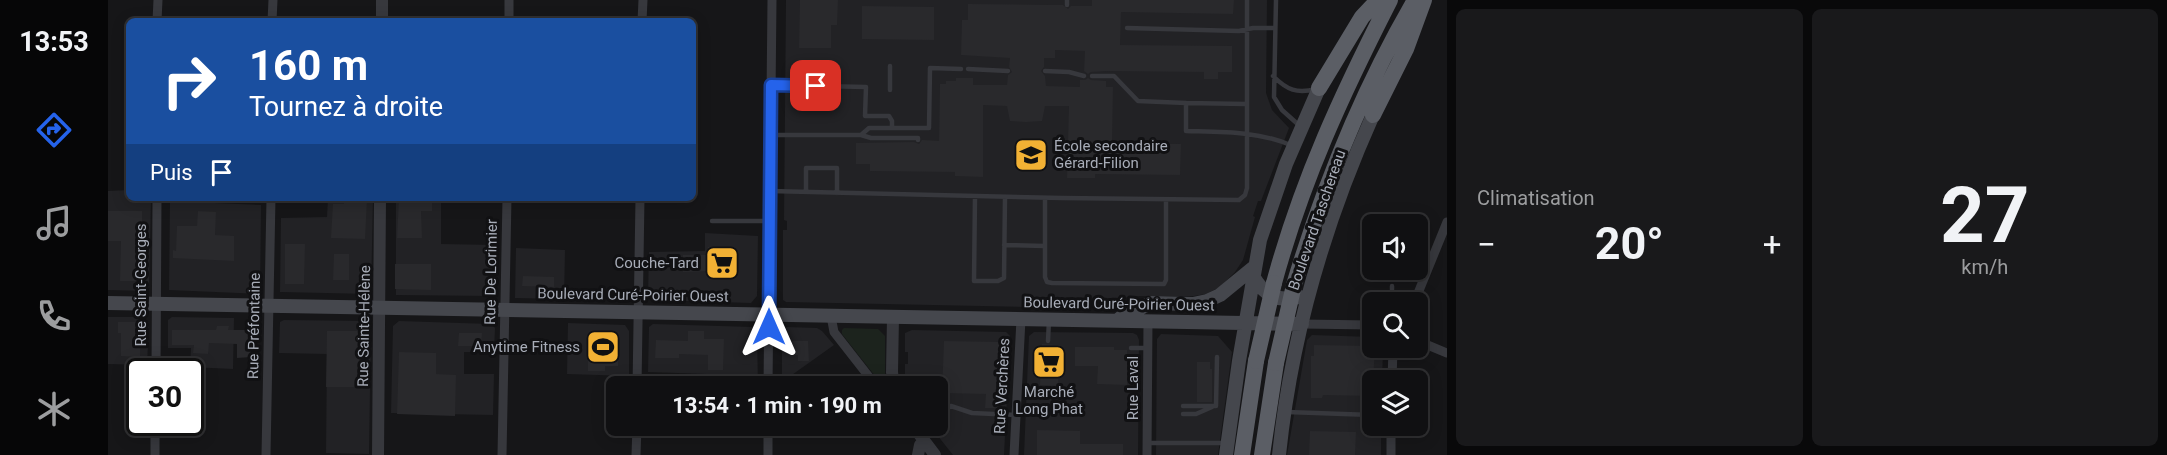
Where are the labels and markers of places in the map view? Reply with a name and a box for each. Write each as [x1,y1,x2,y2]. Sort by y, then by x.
pin [790,60,841,111]
school or university icon: École secondaire Gérard-Filion [1013,137,1049,173]
place label: École secondaire Gérard-Filion [1054,137,1168,172]
supermarket icon: Couche-Tard [704,245,740,281]
place label: Couche-Tard [615,254,699,272]
sports icon: Anytime Fitness [585,329,621,365]
place label: Anytime Fitness [473,338,580,356]
supermarket icon: Marché Long Phat [1031,344,1067,380]
place label: Marché Long Phat [1015,383,1083,418]

